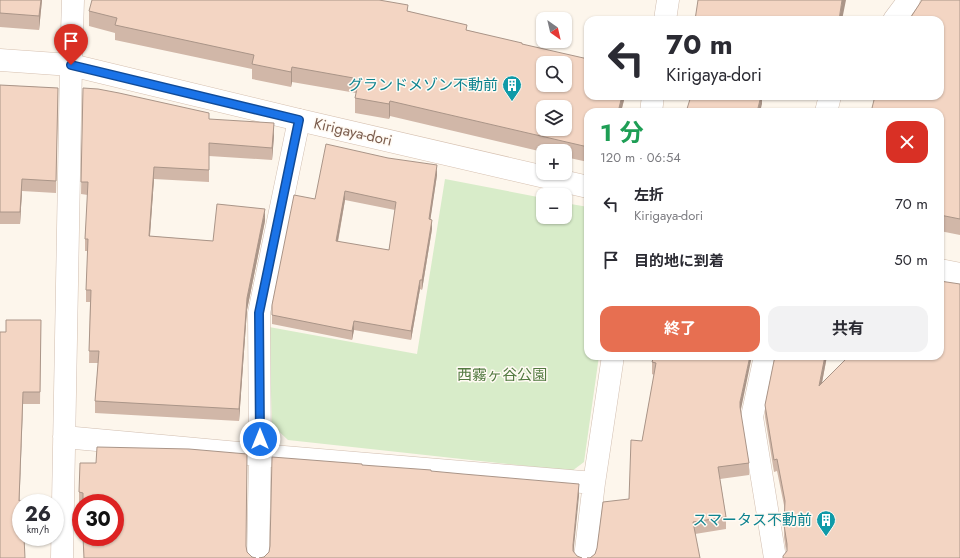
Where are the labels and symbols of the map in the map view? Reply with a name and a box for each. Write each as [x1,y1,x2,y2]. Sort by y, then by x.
north arrow [536,12,572,48]
pin [54,24,88,65]
place label: グランドメゾン不動前 [348,74,498,96]
building icon: グランドメゾン不動前 [501,74,523,102]
street label: Kirigaya-dori [312,112,394,152]
park label: 西霧ヶ谷公園 [457,364,547,386]
position arrow [239,418,281,460]
speed limit sign: 30 [72,494,124,546]
place label: スマータス不動前 [692,509,812,531]
building icon: スマータス不動前 [815,509,837,537]

